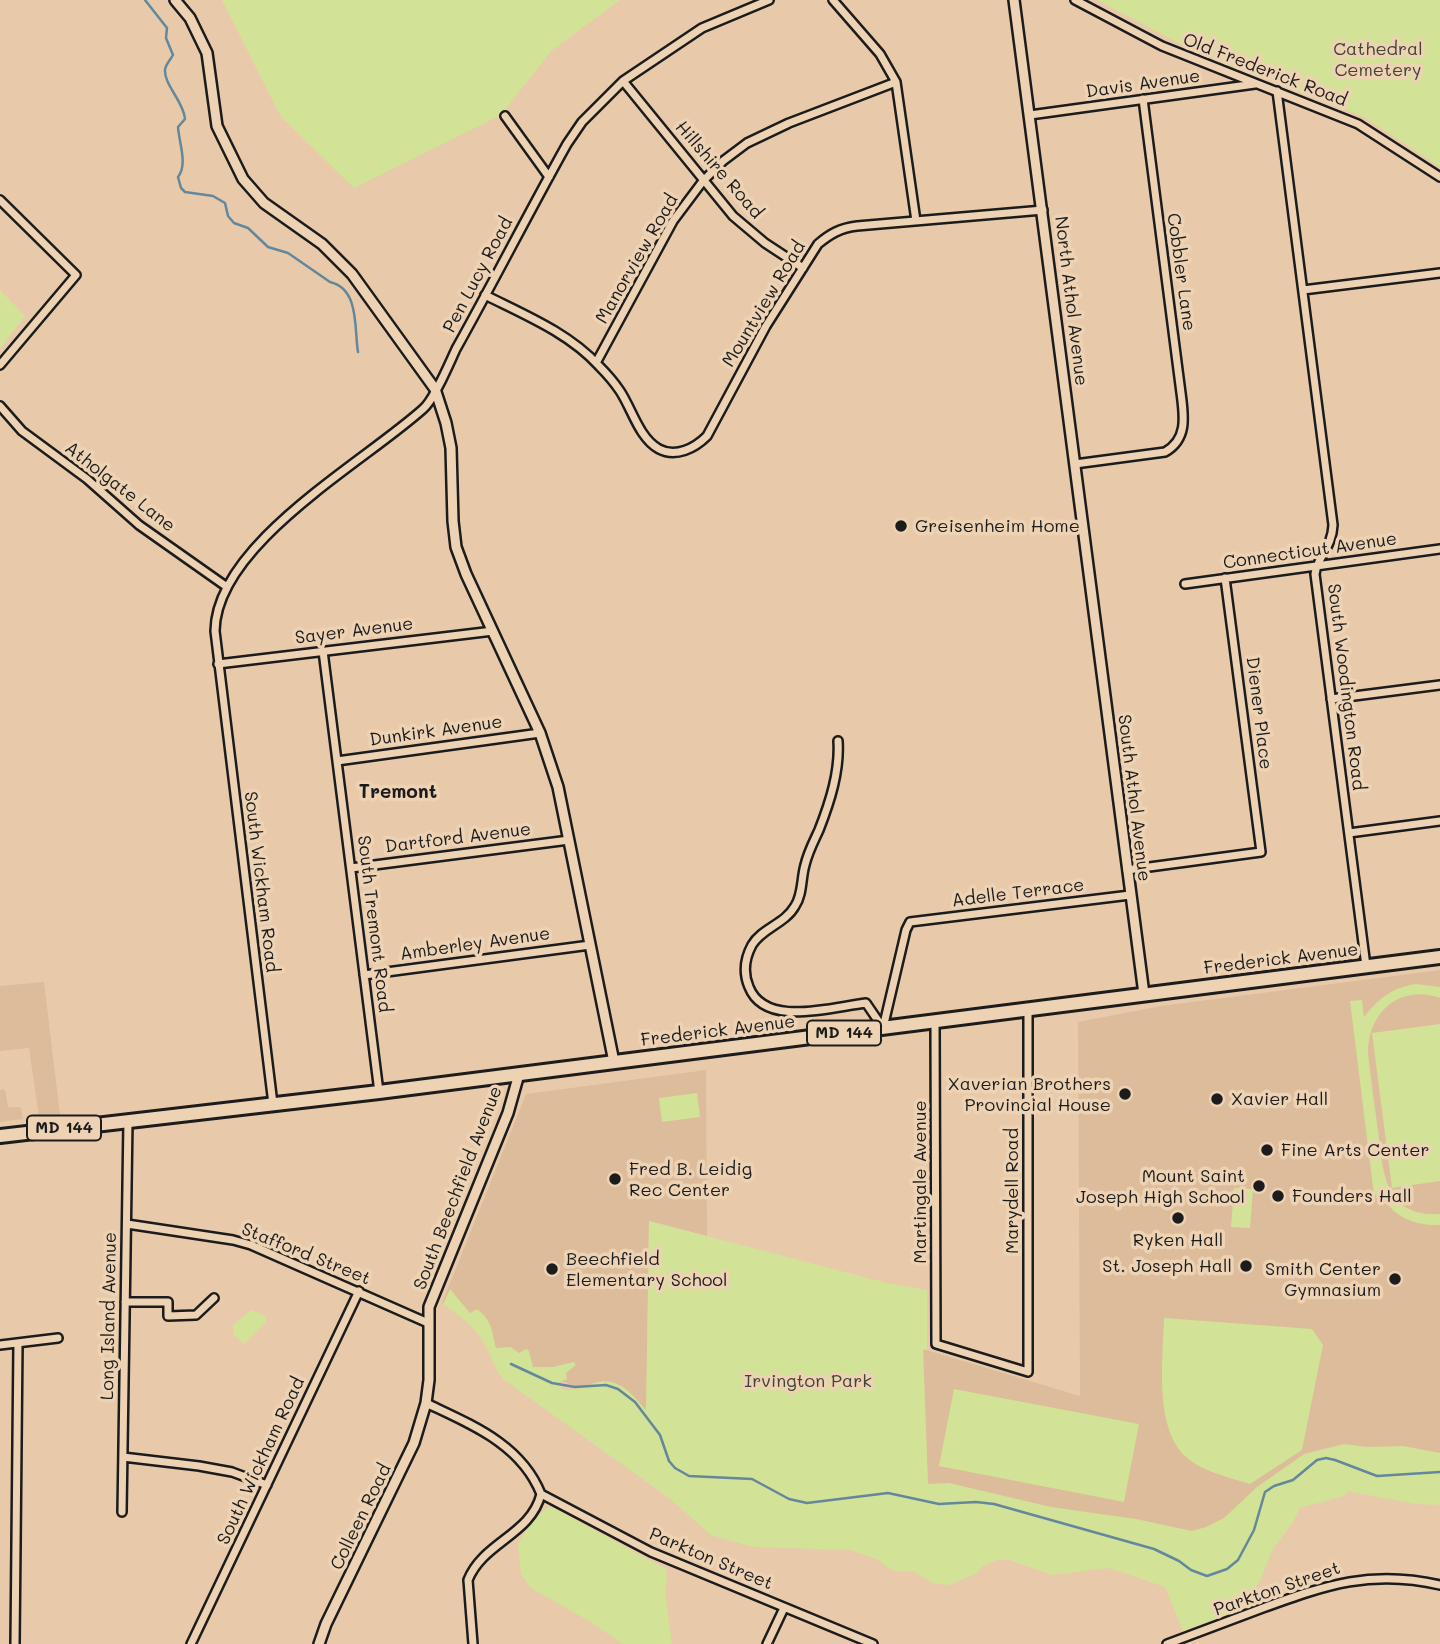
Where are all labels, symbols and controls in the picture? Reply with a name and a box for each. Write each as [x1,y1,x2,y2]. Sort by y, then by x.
street label: Old Frederick Road [1180,29,1350,111]
park label: Cathedral Cemetery [1333,38,1423,80]
street label: Davis Avenue [1084,65,1202,103]
street label: Hillshire Road [671,117,767,223]
street label: Manorview Road [591,190,683,328]
street label: Cobbler Lane [1162,212,1200,332]
street label: Pen Lucy Road [438,214,518,336]
street label: North Athol Avenue [1050,215,1092,387]
street label: Mountview Road [718,237,810,371]
street label: Atholgate Lane [61,437,179,537]
place label: Greisenheim Home [915,515,1080,537]
marker: Greisenheim Home [893,518,909,534]
street label: Connecticut Avenue [1222,528,1398,574]
street label: South Woodington Road [1323,582,1369,792]
street label: Sayer Avenue [294,613,414,649]
street label: Diener Place [1241,655,1277,771]
street label: Dunkirk Avenue [368,711,504,751]
street label: South Athol Avenue [1113,713,1155,883]
district label: Tremont [359,781,437,803]
street label: South Wickham Road [239,790,283,974]
street label: Dartford Avenue [384,818,532,858]
street label: South Tremont Road [352,834,396,1014]
street label: Adelle Terrace [951,874,1085,912]
street label: Amberley Avenue [398,923,552,965]
street label: Frederick Avenue [1203,939,1359,979]
street label: Frederick Avenue [640,1011,796,1051]
road number: MD 144 [807,1021,881,1046]
place label: Xaverian Brothers Provincial House [948,1073,1111,1116]
street label: South Beechfield Avenue [409,1083,507,1293]
marker: Xaverian Brothers Provincial House [1117,1086,1133,1102]
place label: Xavier Hall [1231,1088,1328,1110]
marker: Xavier Hall [1209,1091,1225,1107]
street label: Martingale Avenue [909,1100,931,1264]
road number: MD 144 [27,1116,101,1140]
street label: Marydell Road [1001,1128,1023,1254]
place label: Fine Arts Center [1281,1139,1429,1161]
marker: Fine Arts Center [1259,1142,1275,1158]
place label: Fred B. Leidig Rec Center [629,1158,752,1200]
place label: Mount Saint Joseph High School [1076,1165,1245,1208]
marker: Fred B. Leidig Rec Center [607,1171,623,1187]
marker: Mount Saint Joseph High School [1251,1178,1267,1194]
place label: Founders Hall [1292,1185,1412,1207]
marker: Founders Hall [1270,1188,1286,1204]
marker: Ryken Hall [1170,1210,1186,1226]
street label: Stafford Street [238,1218,374,1290]
place label: Ryken Hall [1133,1229,1223,1251]
street label: Long Island Avenue [97,1232,121,1400]
place label: Beechfield Elementary School [566,1248,727,1290]
place label: St. Joseph Hall [1102,1255,1232,1277]
marker: St. Joseph Hall [1238,1258,1254,1274]
place label: Smith Center Gymnasium [1265,1258,1381,1300]
marker: Beechfield Elementary School [544,1261,560,1277]
marker: Smith Center Gymnasium [1387,1271,1403,1287]
park label: Irvington Park [744,1370,872,1392]
street label: South Wickham Road [213,1374,309,1548]
street label: Colleen Road [326,1460,396,1574]
street label: Parkton Street [646,1523,776,1595]
street label: Parkton Street [1211,1557,1343,1621]

